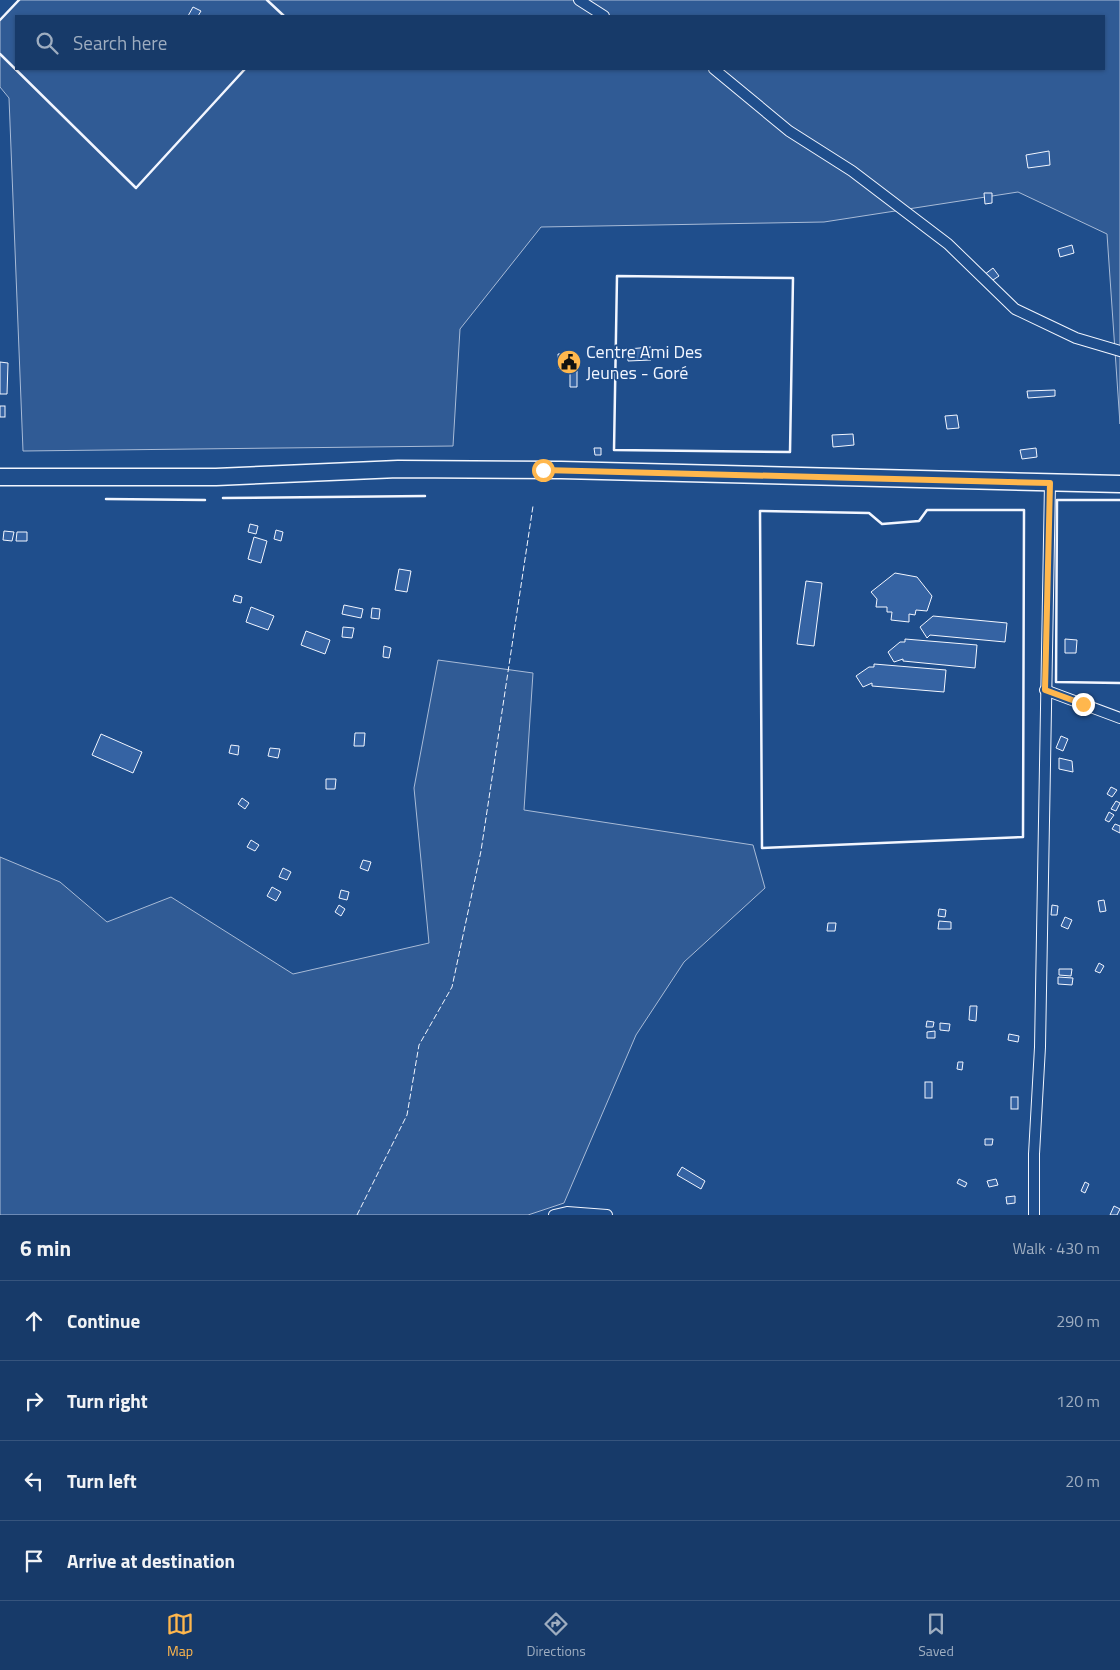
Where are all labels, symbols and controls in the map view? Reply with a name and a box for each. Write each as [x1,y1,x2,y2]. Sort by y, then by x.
search box [15,15,1105,70]
text: Search here [73,28,167,57]
icon: search [33,29,61,57]
place label: Centre Ami Des Jeunes - Goré [586,338,702,386]
public building icon: Centre Ami Des Jeunes - Goré [556,349,582,375]
route start [532,459,555,482]
route end [1072,693,1095,716]
text: 6 min [20,1232,71,1264]
text: Walk · 430 m [1012,1236,1100,1260]
text: Continue [67,1306,140,1335]
icon: ahead [20,1307,48,1335]
text: 290 m [1056,1309,1100,1333]
text: Turn right [67,1386,148,1415]
icon: right [20,1387,48,1415]
text: 120 m [1056,1389,1100,1413]
text: Turn left [67,1466,137,1495]
icon: left [20,1467,48,1495]
text: 20 m [1065,1469,1100,1493]
text: Arrive at destination [67,1546,235,1575]
icon: arrive [20,1547,48,1575]
tab: Map [166,1610,194,1661]
tab: Directions [526,1610,586,1661]
tab: Saved [918,1610,954,1661]

